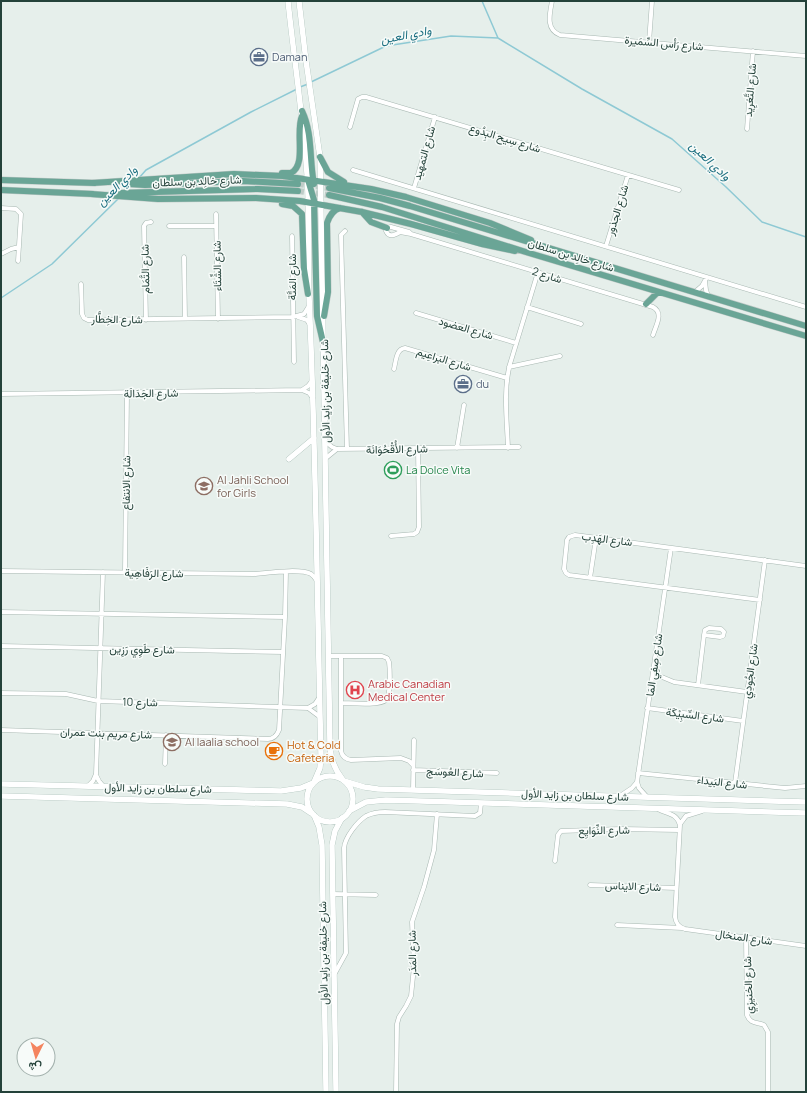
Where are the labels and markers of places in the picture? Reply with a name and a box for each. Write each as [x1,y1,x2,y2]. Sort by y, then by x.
office icon: Daman [249,47,269,67]
place label: Daman [272,49,307,64]
office icon: du [453,374,473,394]
place label: du [476,376,489,391]
sports icon: La Dolce Vita [383,460,403,480]
place label: La Dolce Vita [406,462,470,477]
place label: Al Jahli School for Girls [217,472,289,500]
school or university icon: Al Jahli School for Girls [194,476,214,496]
place label: Arabic Canadian Medical Center [368,676,451,704]
hospital icon: Arabic Canadian Medical Center [345,680,365,700]
school or university icon: Al laalia school [162,732,182,752]
place label: Al laalia school [185,734,259,749]
place label: Hot & Cold Cafeteria [287,737,340,765]
cafe icon: Hot & Cold Cafeteria [264,741,284,761]

